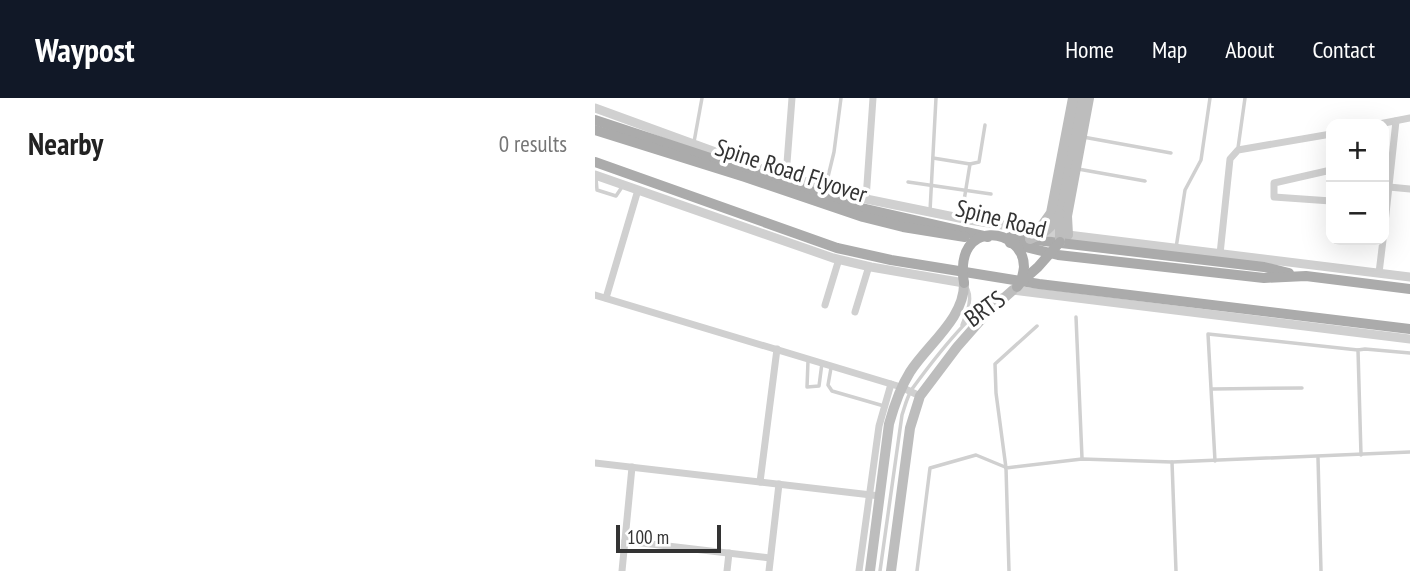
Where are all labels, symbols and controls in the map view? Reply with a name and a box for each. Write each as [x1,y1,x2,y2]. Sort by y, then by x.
text: Waypost [35,28,135,71]
text: Home [1065,34,1114,65]
text: Map [1152,34,1187,65]
text: About [1225,34,1274,65]
text: Contact [1312,34,1375,65]
map controls [1326,119,1389,245]
button: + [1326,119,1389,182]
text: Nearby [28,124,103,163]
text: 0 results [499,129,567,158]
street label: Spine Road Flyover [711,131,871,210]
button: − [1326,182,1389,245]
street label: Spine Road [953,192,1050,245]
street label: BRTS [958,284,1011,334]
scale bar [616,522,721,554]
text: 100 m [627,525,669,549]

